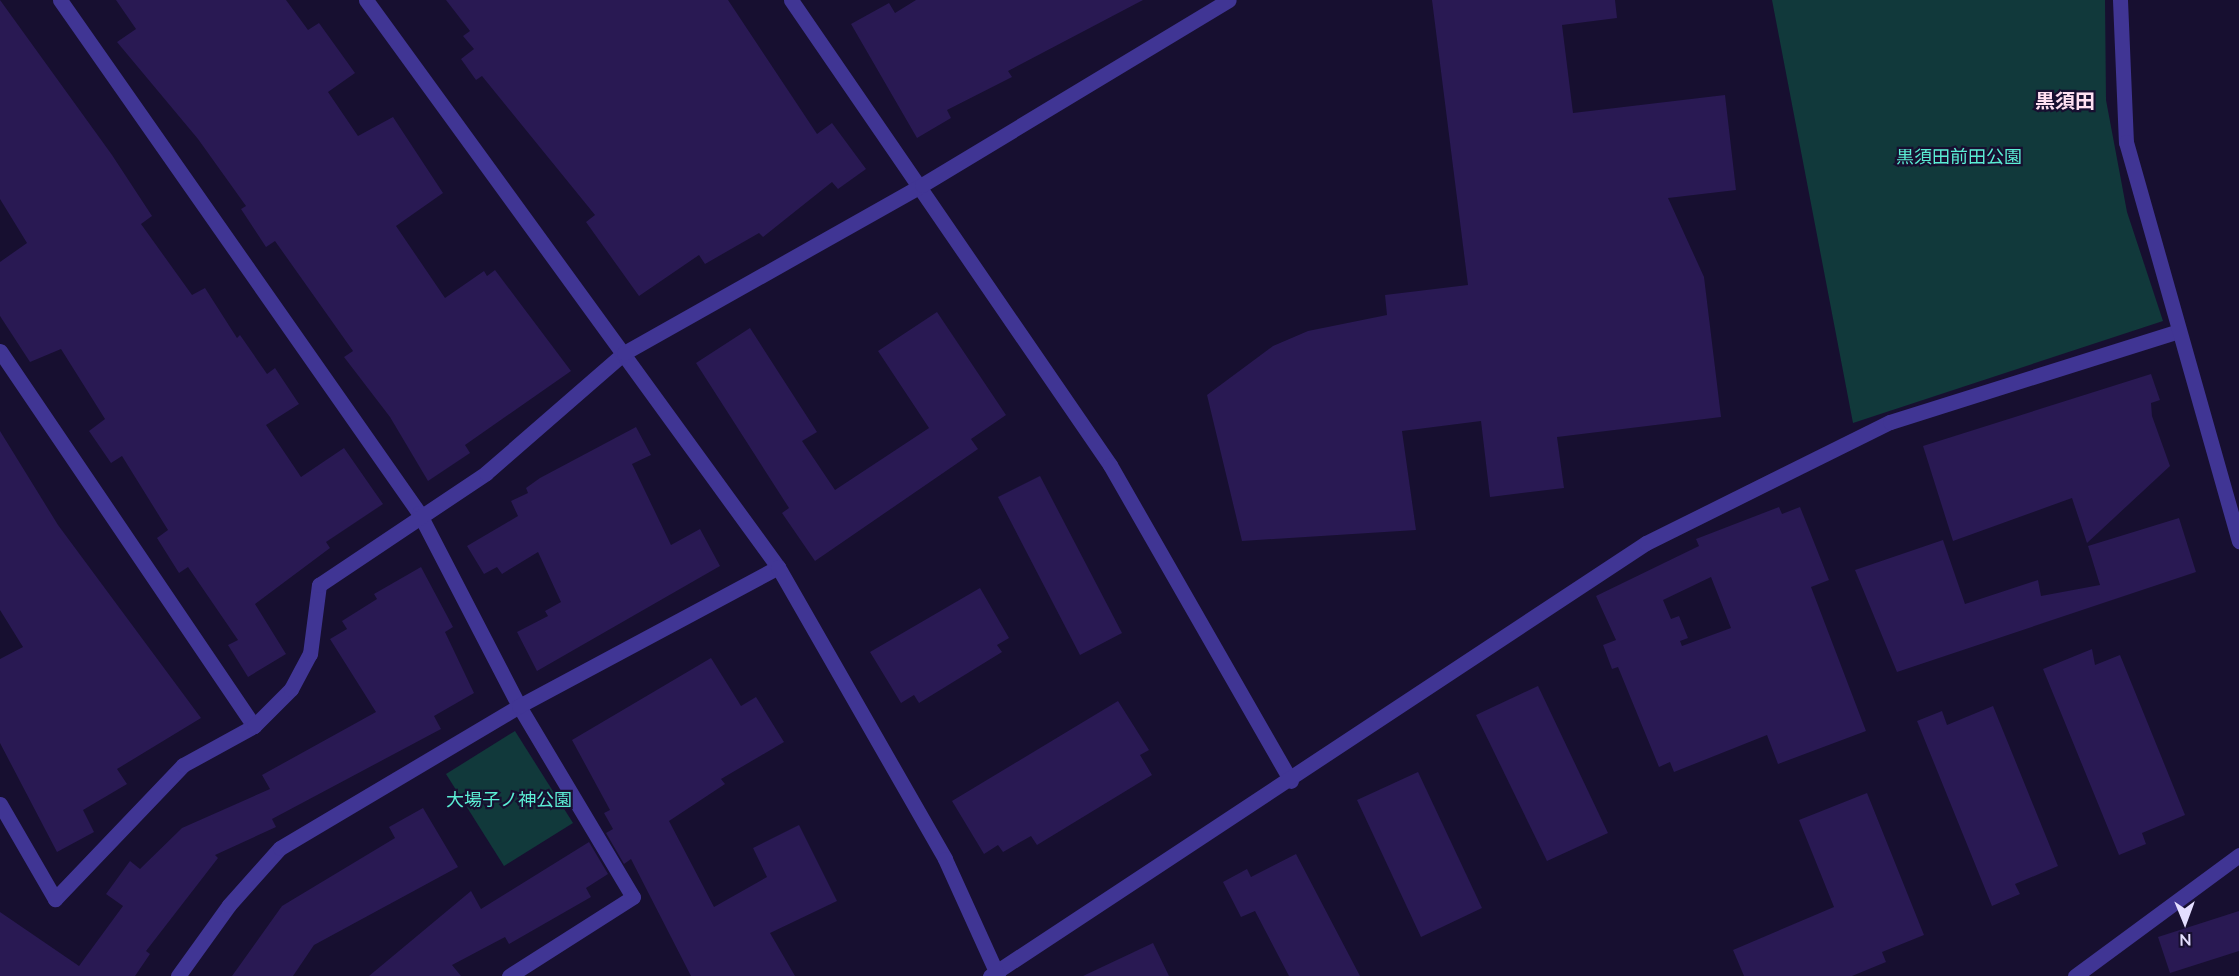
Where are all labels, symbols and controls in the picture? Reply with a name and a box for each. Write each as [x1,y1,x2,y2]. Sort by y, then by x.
district label: 黒須田 [2035,88,2095,112]
park label: 黒須田前田公園 [1896,145,2022,167]
park label: 大場子ノ神公園 [446,788,572,810]
north arrow [2155,892,2215,952]
text: N [2179,931,2192,950]

